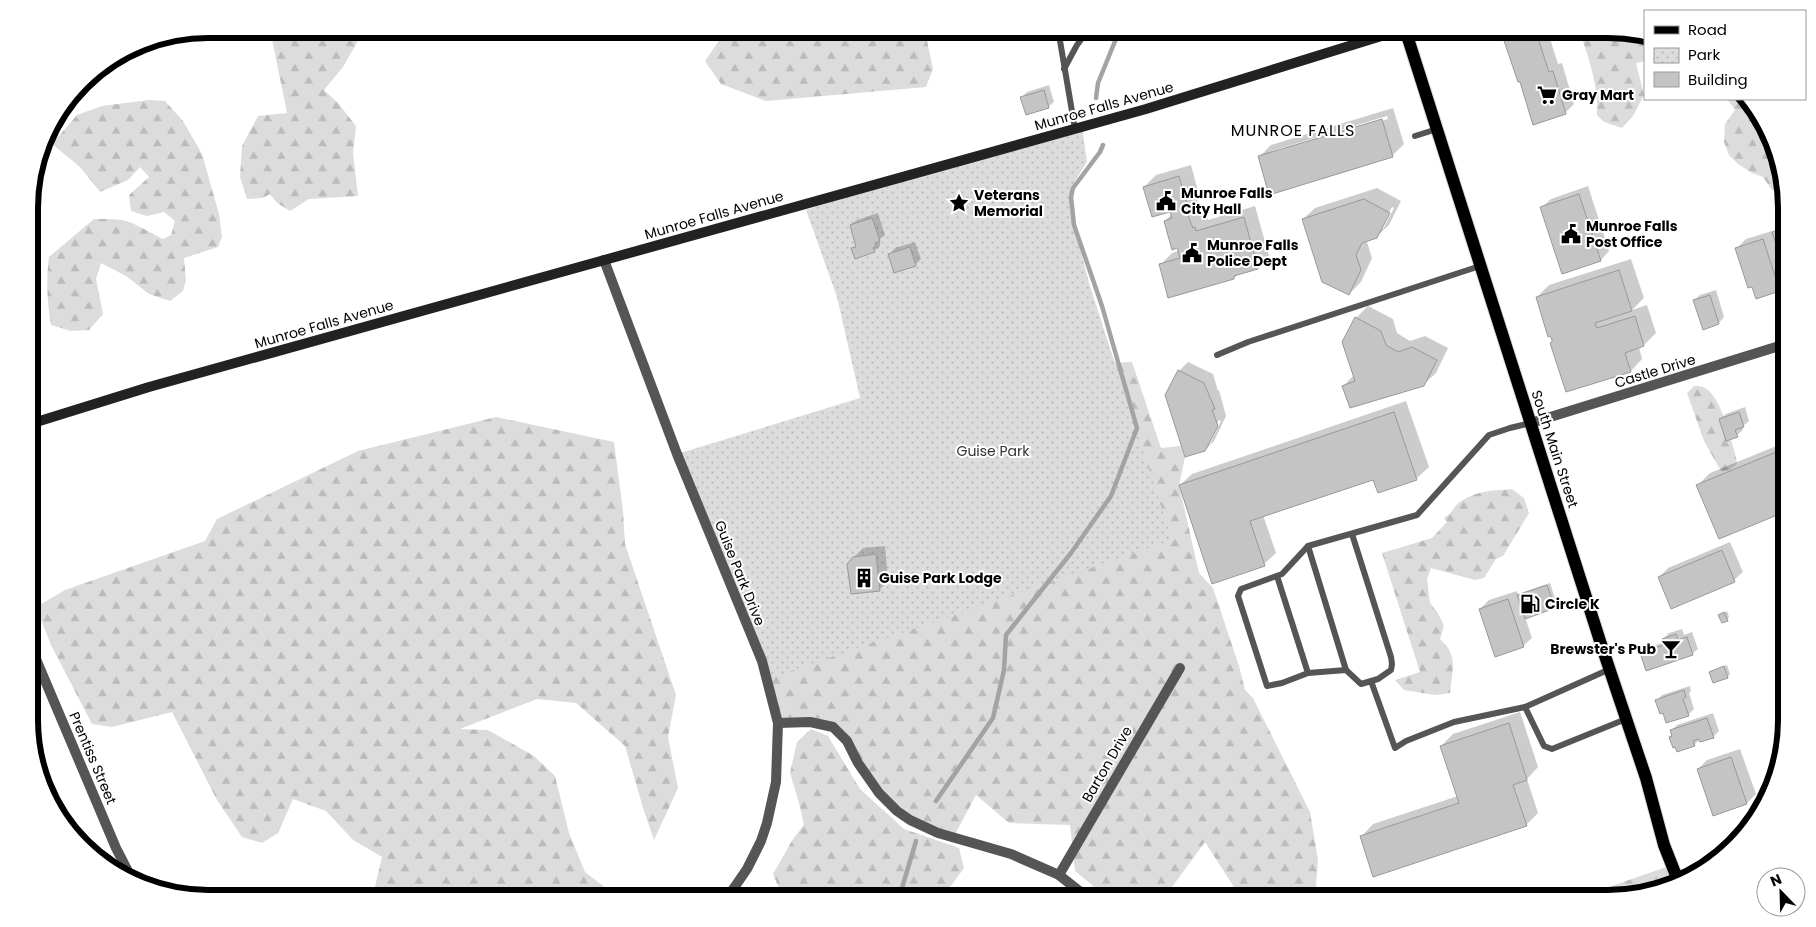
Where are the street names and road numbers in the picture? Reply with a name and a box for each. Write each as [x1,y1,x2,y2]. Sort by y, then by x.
street label: Munroe Falls Avenue [1032,77,1176,135]
street label: Munroe Falls Avenue [642,186,786,244]
street label: Munroe Falls Avenue [252,295,396,353]
street label: Castle Drive [1612,349,1698,393]
street label: South Main Street [1527,388,1583,510]
street label: Guise Park Drive [710,517,770,629]
street label: Prentiss Street [64,709,122,807]
street label: Barton Drive [1077,722,1137,806]

